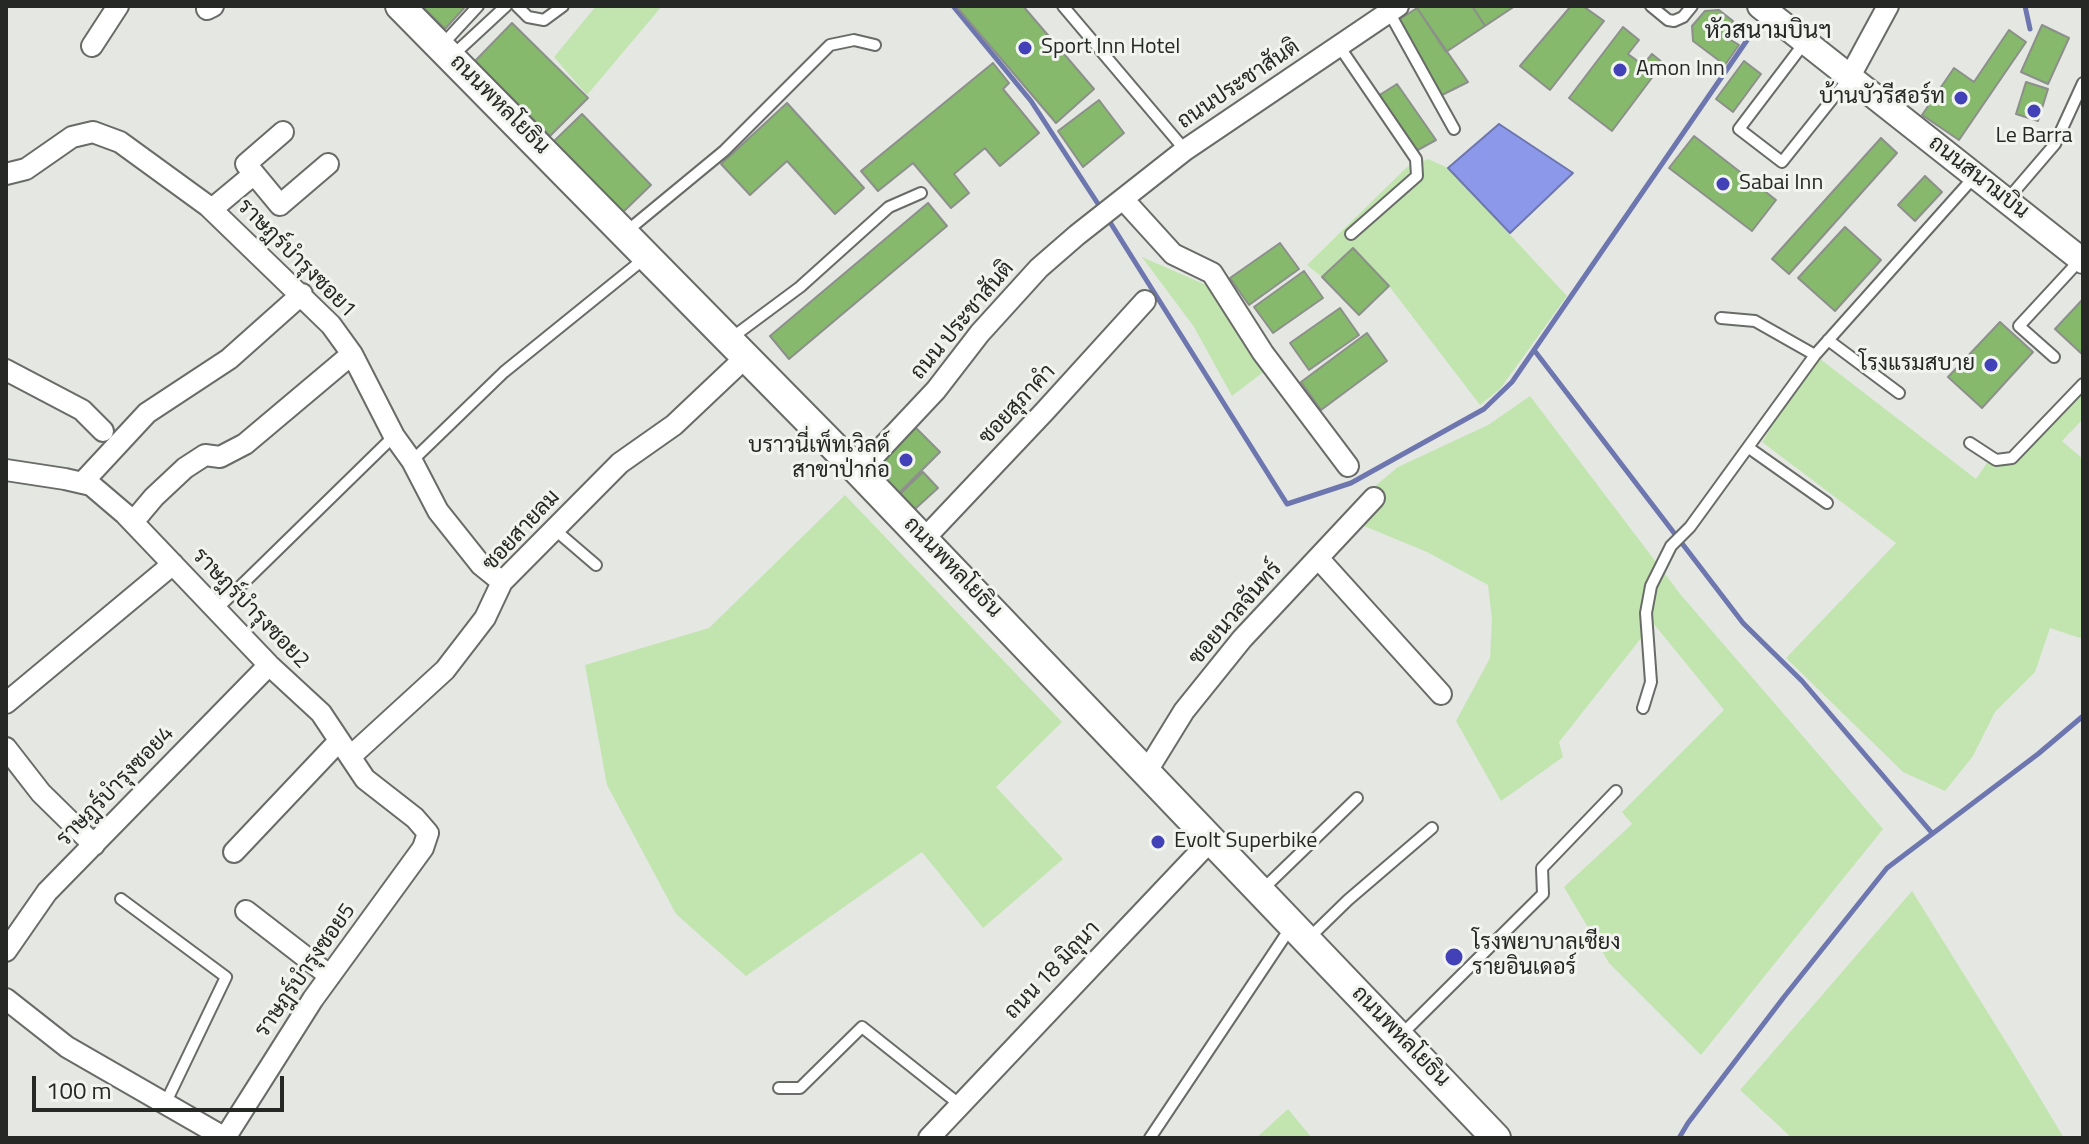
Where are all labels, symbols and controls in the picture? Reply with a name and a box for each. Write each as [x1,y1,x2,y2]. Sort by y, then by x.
district label: หัวสนามบินฯ [1704,18,1832,46]
street label: ถนนประชาสันติ [1173,34,1305,136]
place label: Sport Inn Hotel [1041,35,1180,61]
marker: Sport Inn Hotel [1016,39,1034,57]
street label: ถนนพหลโยธิน [444,50,554,160]
place label: Amon Inn [1636,57,1725,83]
marker: Amon Inn [1611,61,1629,79]
place label: บ้านบัวรีสอร์ท [1819,85,1945,111]
marker: บ้านบัวรีสอร์ท [1952,89,1970,107]
marker: Le Barra [2025,102,2043,120]
place label: Le Barra [1995,124,2073,150]
street label: ถนนสนามบิน [1923,131,2033,225]
place label: Sabai Inn [1739,171,1823,197]
marker: Sabai Inn [1714,175,1732,193]
street label: ราษฎร์บำรุงซอย1 [231,194,361,324]
street label: ถนน ประชาสันติ [906,256,1020,386]
place label: โรงแรมสบาย [1859,352,1975,378]
marker: โรงแรมสบาย [1982,356,2000,374]
street label: ซอยสุภาคำ [974,359,1062,451]
place label: บราวนี่เพ็ทเวิลด์ สาขาป่าก่อ [748,434,890,486]
marker: บราวนี่เพ็ทเวิลด์ สาขาป่าก่อ [897,451,915,469]
street label: ซอยสายลม [478,485,566,577]
street label: ถนนพหลโยธิน [897,512,1007,624]
street label: ราษฎร์บำรุงซอย2 [186,543,314,675]
street label: ซอยนวลจันทร์ [1184,557,1288,671]
street label: ราษฎร์บำรุงซอย4 [52,721,180,853]
place label: Evolt Superbike [1174,829,1317,855]
marker: Evolt Superbike [1149,833,1167,851]
street label: ราษฎร์บำรุงซอย5 [250,899,362,1043]
street label: ถนน 18 มิถุนา [1000,916,1106,1026]
place label: โรงพยาบาลเชียง รายอินเดอร์ [1472,931,1620,982]
marker: โรงพยาบาลเชียง รายอินเดอร์ [1443,946,1465,968]
street label: ถนนพหลโยธิน [1345,981,1455,1093]
scale bar [36,1060,288,1110]
text: 100 m [46,1072,112,1108]

